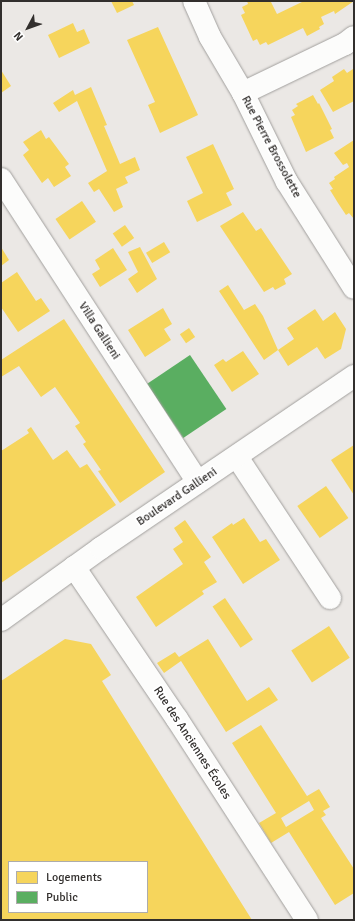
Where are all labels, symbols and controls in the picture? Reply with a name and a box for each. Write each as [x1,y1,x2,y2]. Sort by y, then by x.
north arrow [8,8,48,48]
text: N [11,29,26,43]
street label: Rue Pierre Brossolette [238,94,304,200]
street label: Villa Gallieni [75,300,123,362]
street label: Boulevard Gallieni [134,465,220,529]
street label: Rue des Anciennes Écoles [150,684,234,802]
legend [8,861,148,913]
text: Logements [46,870,102,885]
text: Public [46,890,78,905]

